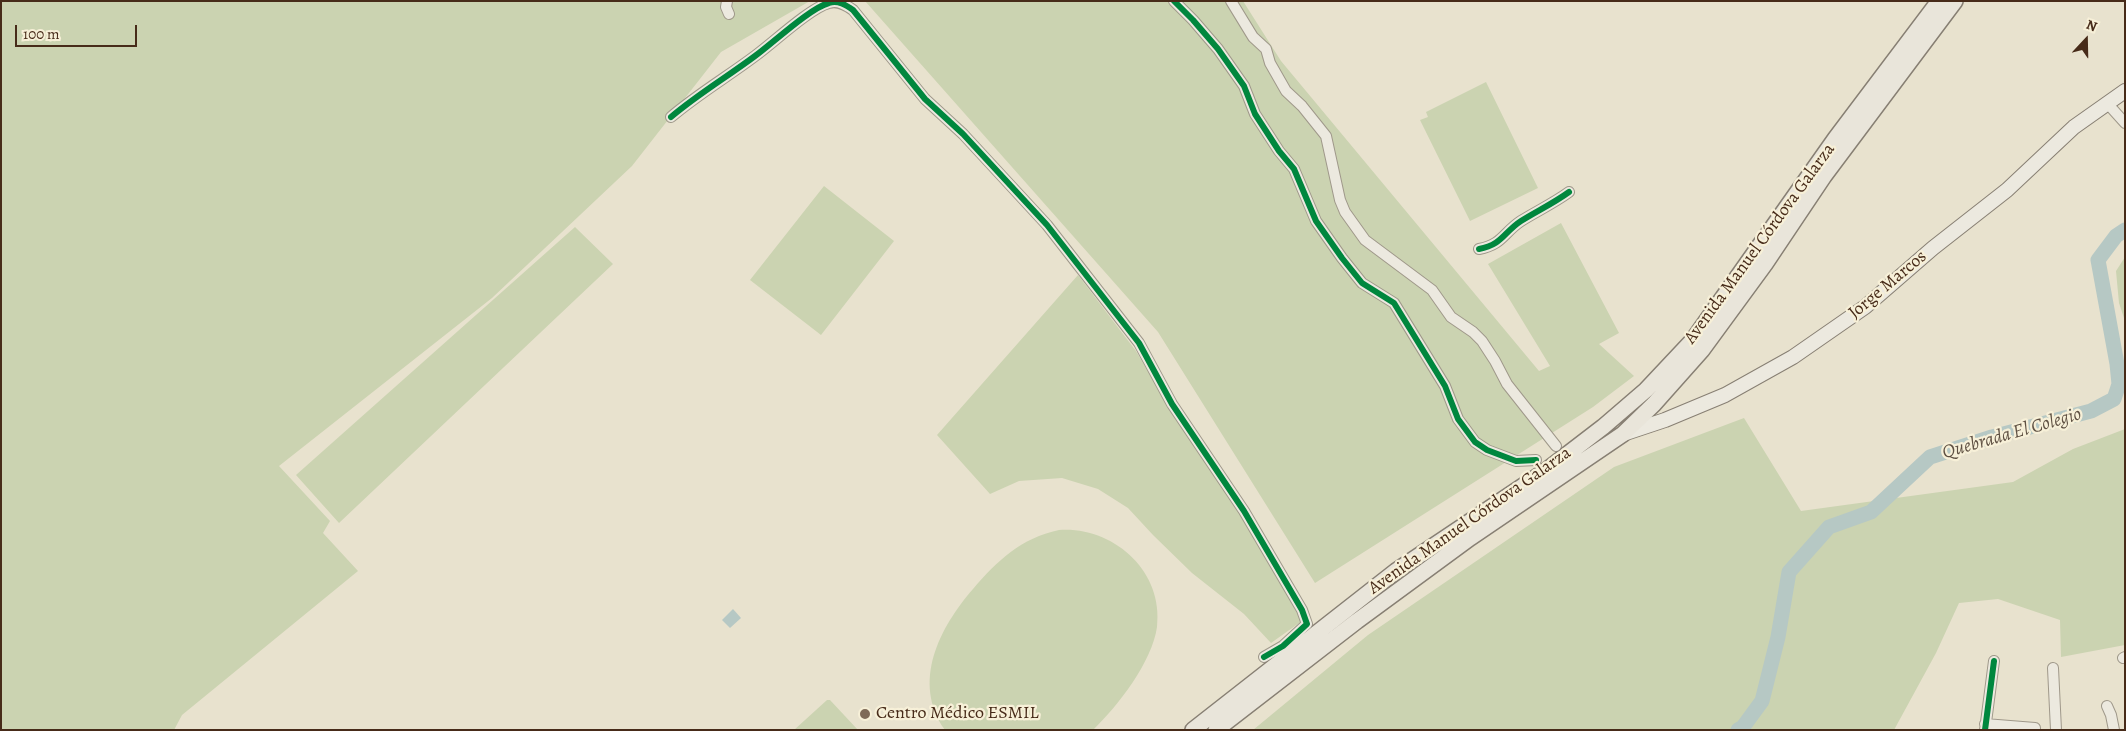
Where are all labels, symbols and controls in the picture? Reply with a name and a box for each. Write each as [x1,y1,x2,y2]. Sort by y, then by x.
scale bar [18,15,140,47]
north arrow [2061,15,2111,65]
text: N [2083,15,2100,36]
text: 100 m [23,24,60,44]
street label: Avenida Manuel Córdova Galarza [1680,139,1840,349]
street label: Jorge Marcos [1845,246,1931,324]
water label: Quebrada El Colegio [1940,403,2084,465]
street label: Avenida Manuel Córdova Galarza [1364,443,1576,599]
place label: Centro Médico ESMIL [876,703,1039,725]
marker: Centro Médico ESMIL [858,707,872,721]

